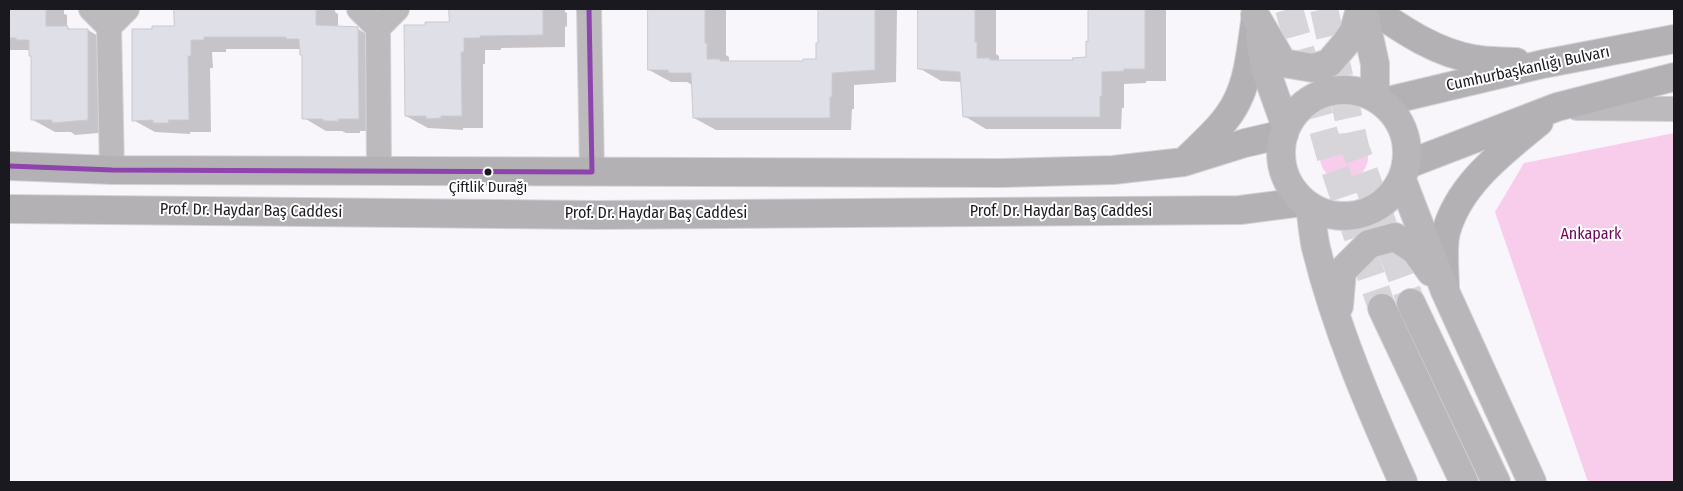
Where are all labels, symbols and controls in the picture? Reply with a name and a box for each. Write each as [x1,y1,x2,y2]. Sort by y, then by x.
street label: Cumhurbaşkanlığı Bulvarı [1445,42,1611,96]
marker: Çiftlik Durağı [483,167,493,177]
place label: Çiftlik Durağı [449,179,527,197]
street label: Prof. Dr. Haydar Baş Caddesi [160,200,342,222]
street label: Prof. Dr. Haydar Baş Caddesi [970,202,1152,222]
street label: Prof. Dr. Haydar Baş Caddesi [565,204,747,224]
park label: Ankapark [1560,225,1622,245]

